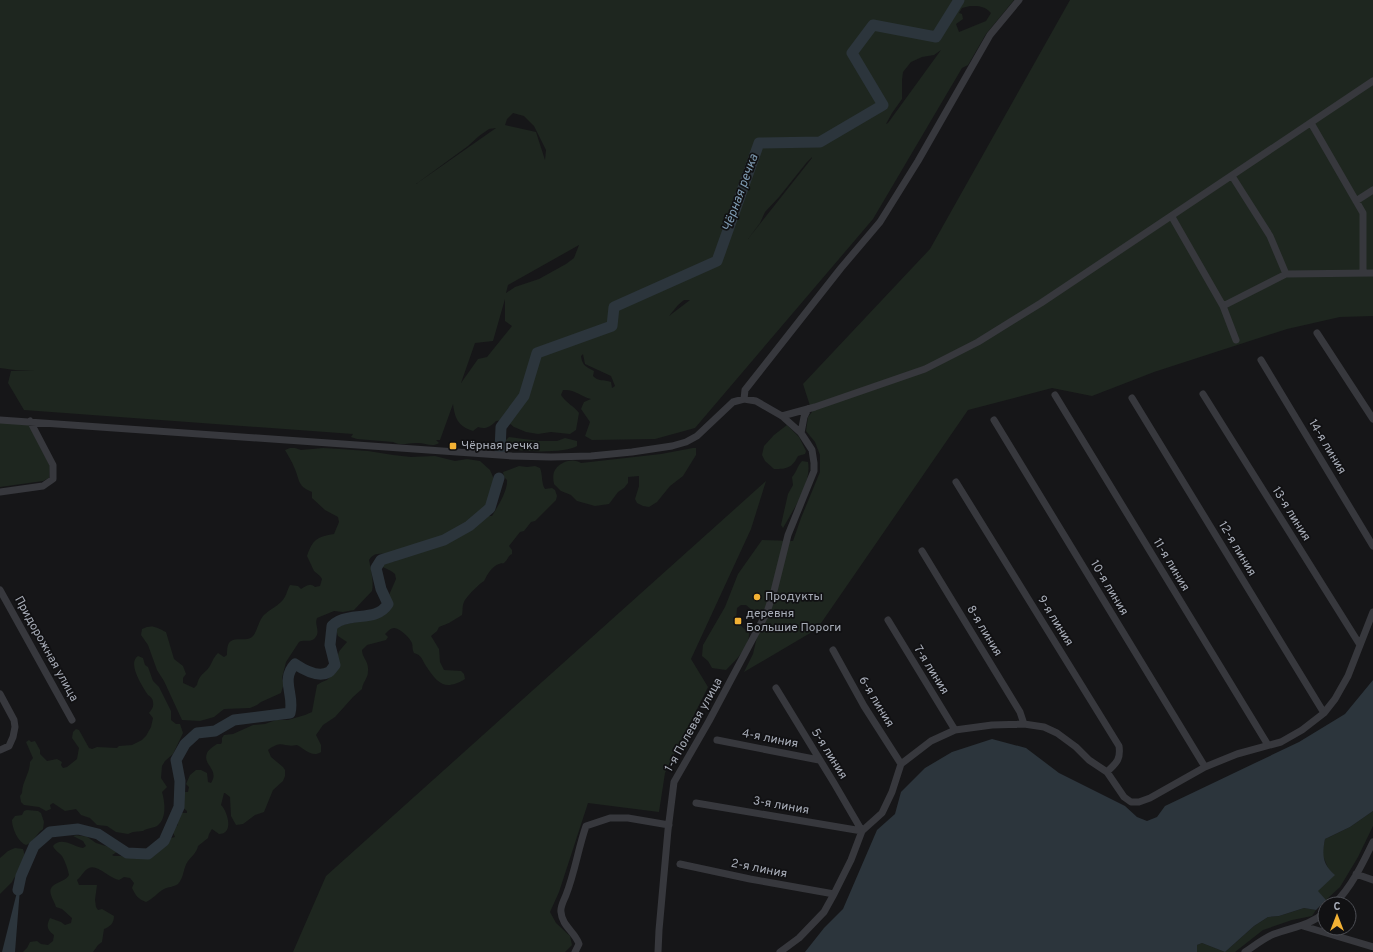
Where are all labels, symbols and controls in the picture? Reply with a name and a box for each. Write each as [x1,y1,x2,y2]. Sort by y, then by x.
water label: Чёрная речка [720,152,763,234]
street label: 14-я линия [1304,417,1350,477]
place label: Чёрная речка [461,438,539,454]
marker: Чёрная речка [448,441,458,451]
street label: 13-я линия [1268,484,1314,544]
street label: 12-я линия [1214,519,1260,579]
street label: 11-я линия [1149,536,1193,594]
street label: 10-я линия [1086,557,1132,619]
place label: Продукты [765,589,823,605]
marker: Продукты [752,592,762,602]
street label: Придорожная улица [10,593,82,705]
street label: 9-я линия [1033,593,1077,649]
street label: 8-я линия [963,603,1005,659]
place label: деревня Большие Пороги [746,606,841,636]
marker: деревня Большие Пороги [733,616,743,626]
street label: 7-я линия [910,642,952,698]
street label: 6-я линия [855,674,897,730]
street label: 1-я Полевая улица [661,675,727,775]
street label: 4-я линия [740,726,800,752]
street label: 5-я линия [807,726,851,782]
street label: 3-я линия [752,793,810,819]
street label: 2-я линия [730,856,788,882]
north arrow [1317,896,1357,936]
text: С [1333,900,1341,914]

